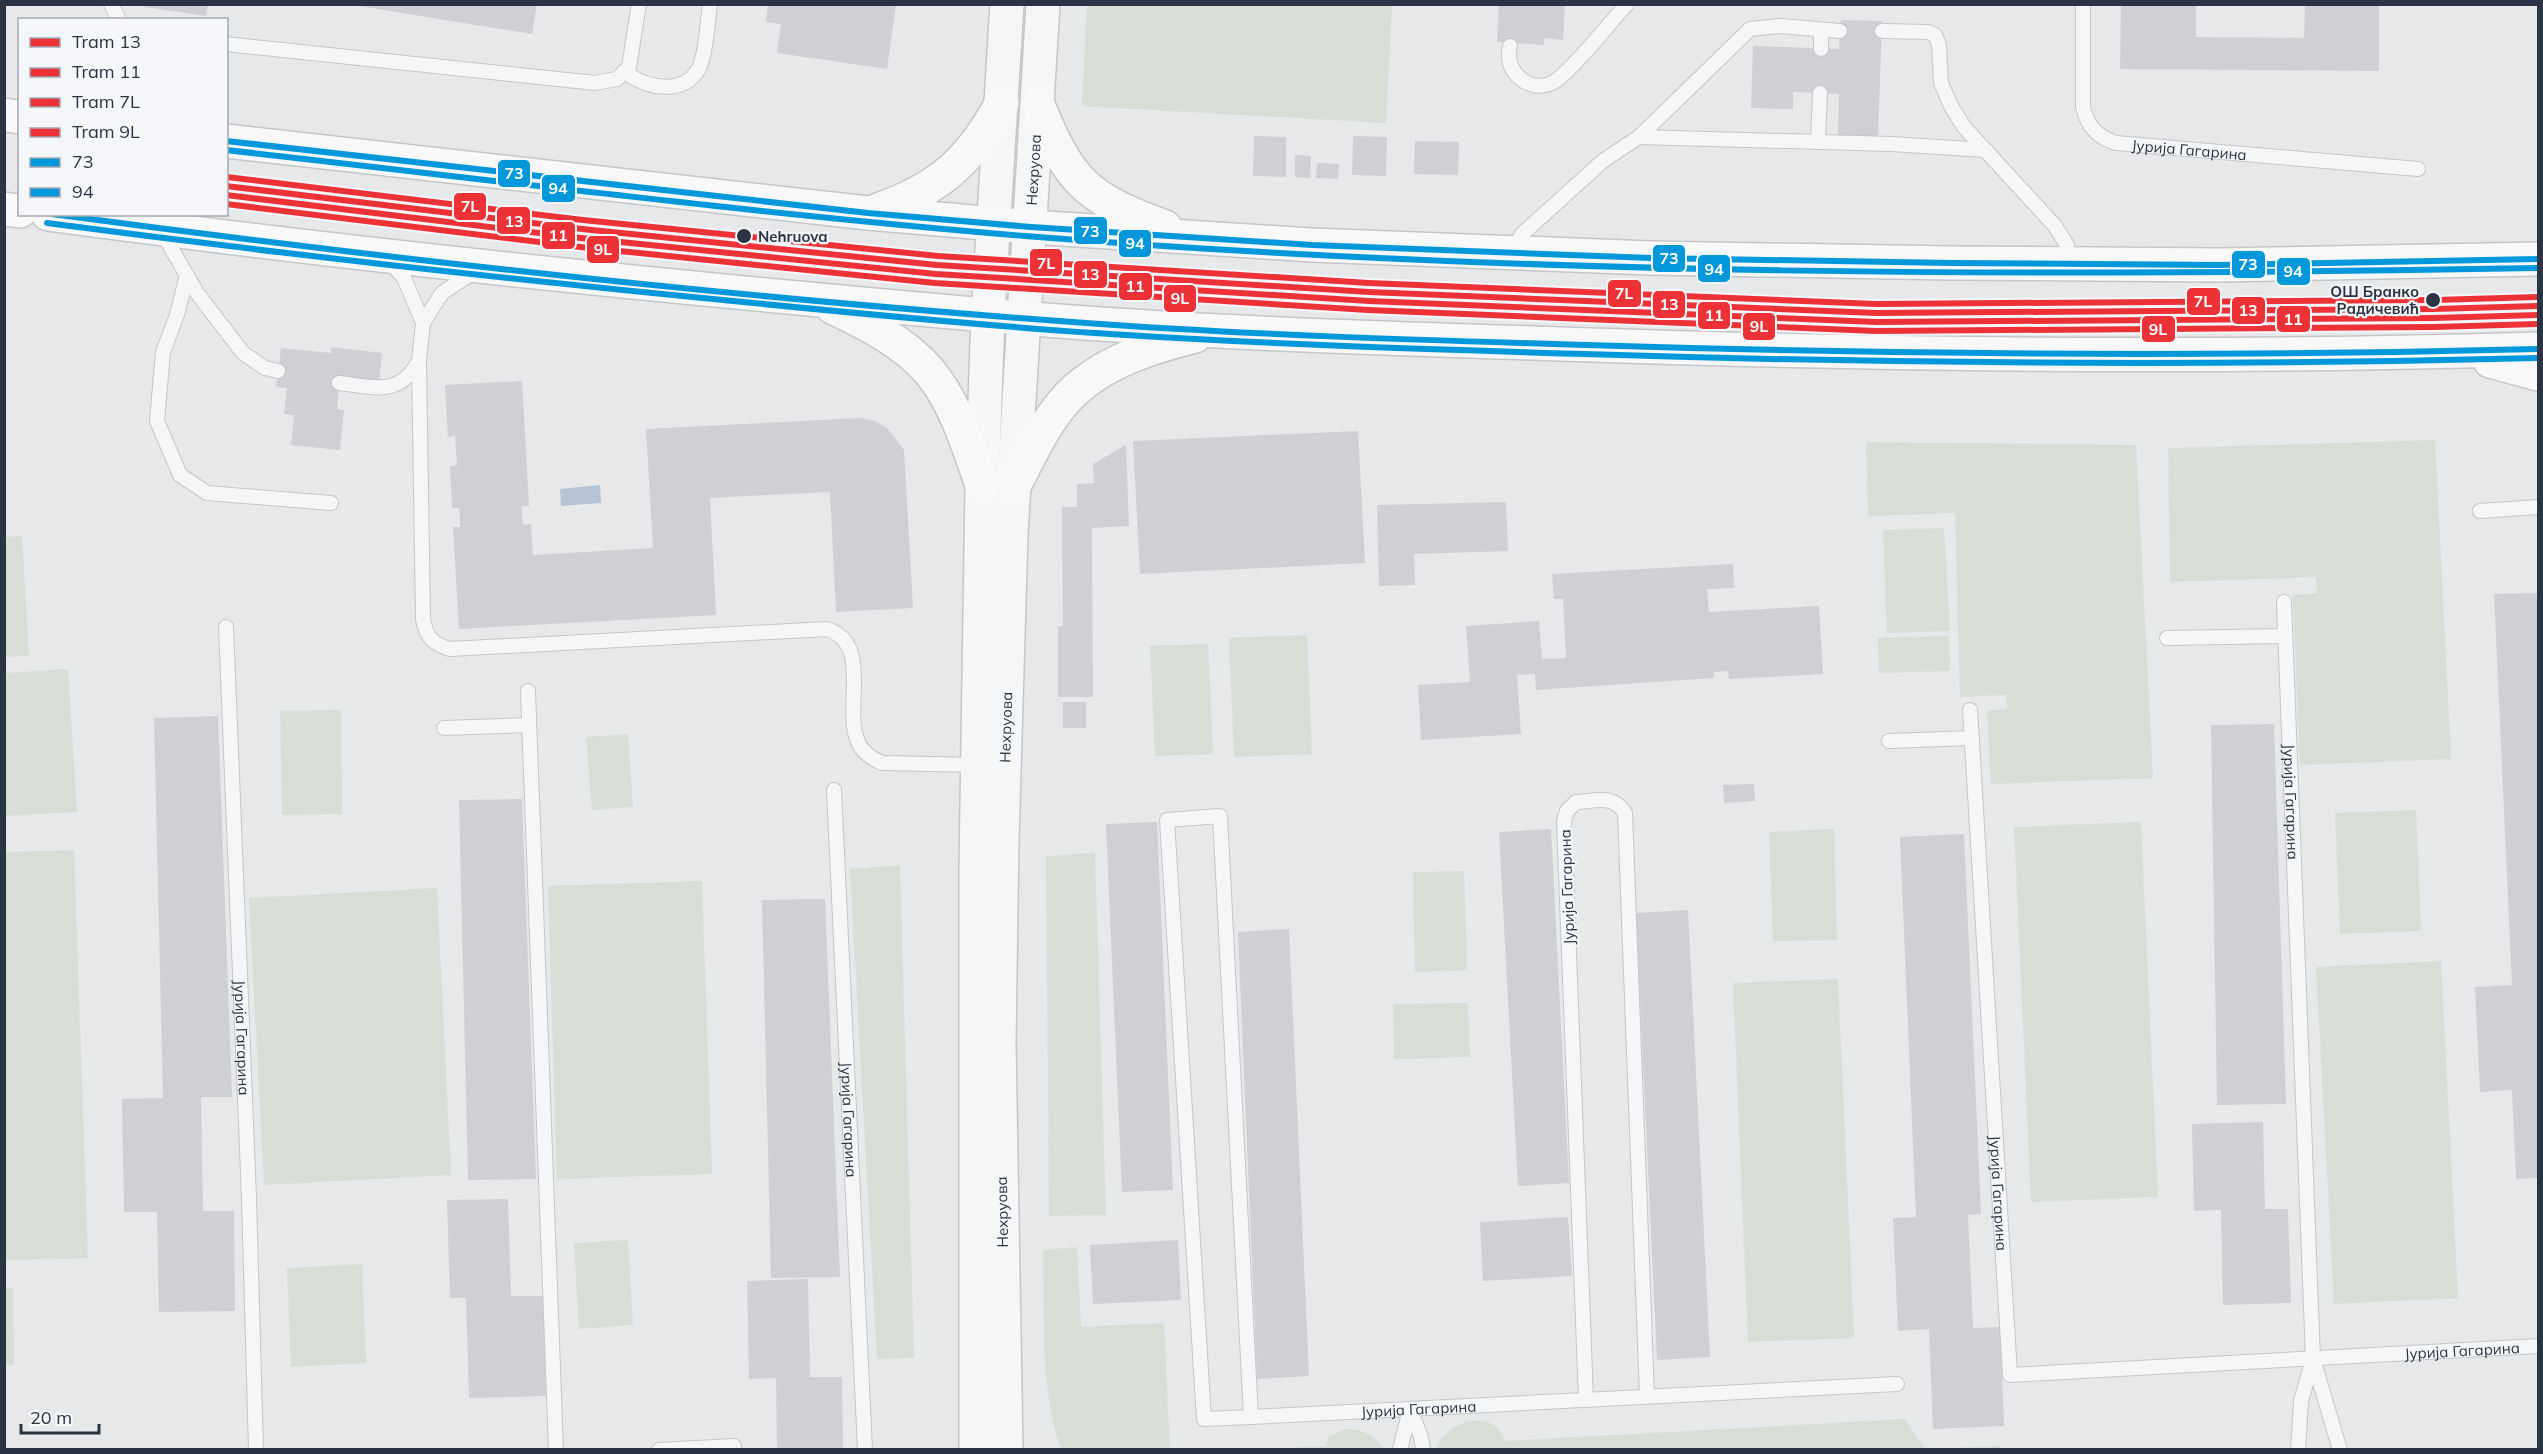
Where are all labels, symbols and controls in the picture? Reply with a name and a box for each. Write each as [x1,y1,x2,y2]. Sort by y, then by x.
legend [18,18,228,216]
text: Tram 13 [72,30,141,53]
text: Tram 11 [72,60,141,83]
text: Tram 7L [72,90,140,113]
text: Tram 9L [72,120,140,143]
street label: Нехруова [1021,134,1045,206]
street label: Јурија Гагарина [2131,135,2248,164]
text: 73 [72,150,94,173]
line badge: 73 [497,159,531,188]
text: 73 [504,163,524,183]
line badge: 94 [541,174,576,203]
text: 94 [548,178,568,198]
text: 94 [72,180,94,203]
line badge: 7L [453,192,487,221]
text: 7L [461,196,479,216]
line badge: 13 [496,206,531,235]
text: 13 [504,211,524,231]
line badge: 73 [1073,216,1108,245]
line badge: 11 [541,221,576,250]
text: 73 [1080,221,1100,241]
text: 11 [548,225,568,245]
marker: Nehruova [735,227,753,245]
place label: Nehruova [758,227,827,246]
line badge: 94 [1118,229,1152,258]
text: 94 [1125,233,1145,253]
line badge: 9L [586,235,620,264]
text: 9L [594,239,612,259]
line badge: 73 [1652,244,1686,273]
line badge: 7L [1029,248,1063,277]
text: 73 [1659,248,1679,268]
line badge: 73 [2231,250,2266,279]
text: 7L [1037,253,1055,273]
line badge: 94 [1697,254,1731,283]
text: 73 [2238,254,2258,274]
line badge: 94 [2276,257,2311,286]
text: 94 [1704,259,1724,279]
line badge: 13 [1073,260,1108,289]
text: 94 [2283,261,2303,281]
text: 13 [1080,264,1100,284]
line badge: 11 [1118,272,1153,301]
text: 11 [1125,276,1145,296]
line badge: 7L [1607,279,1642,308]
place label: ОШ Бранко Радичевић [2330,282,2419,318]
text: 7L [1615,283,1633,303]
line badge: 9L [1163,284,1197,313]
line badge: 7L [2186,287,2221,316]
text: 9L [1171,288,1189,308]
line badge: 13 [1652,290,1686,319]
text: 7L [2194,291,2212,311]
marker: ОШ Бранко Радичевић [2424,291,2442,309]
text: 13 [1659,294,1679,314]
line badge: 13 [2231,296,2266,325]
text: 13 [2238,300,2258,320]
line badge: 11 [1697,301,1731,330]
text: 11 [1704,305,1724,325]
line badge: 11 [2276,305,2311,333]
text: 11 [2283,309,2303,329]
line badge: 9L [1742,312,1776,341]
line badge: 9L [2141,315,2176,343]
text: 9L [1750,316,1768,336]
text: 9L [2149,319,2167,339]
street label: Нехруова [995,691,1016,763]
street label: Јурија Гагарина [2280,744,2303,860]
street label: Јурија Гагарина [1555,829,1579,945]
street label: Јурија Гагарина [231,980,254,1096]
street label: Јурија Гагарина [837,1061,862,1178]
street label: Јурија Гагарина [1986,1135,2012,1251]
street label: Нехруова [992,1176,1012,1248]
street label: Јурија Гагарина [2404,1338,2520,1363]
street label: Јурија Гагарина [1360,1396,1477,1421]
scale bar [21,1397,99,1435]
text: 20 m [30,1406,72,1429]

